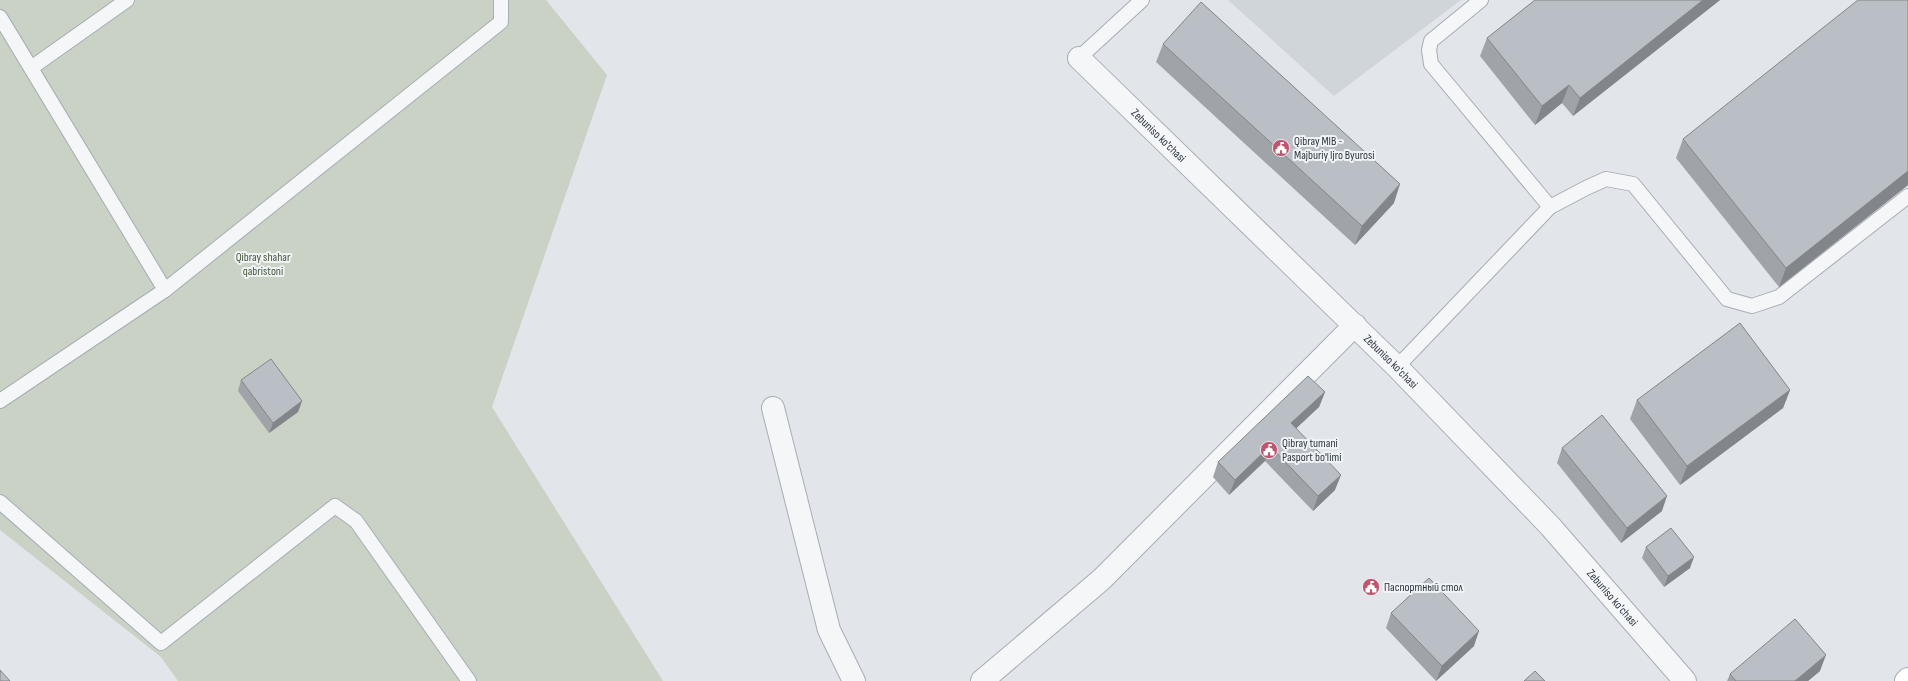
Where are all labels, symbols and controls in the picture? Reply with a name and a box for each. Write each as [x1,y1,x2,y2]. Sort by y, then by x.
street label: Zebuniso ko'chasi [1128,105,1189,165]
place label: Qibray MIB - Majburiy Ijro Byurosi [1294,134,1375,163]
public building icon: Qibray MIB - Majburiy Ijro Byurosi [1271,138,1291,158]
park label: Qibray shahar qabristoni [236,250,291,279]
street label: Zebuniso ko'chasi [1360,331,1421,392]
place label: Qibray tumani Pasport bo'limi [1282,436,1341,465]
public building icon: Qibray tumani Pasport bo'limi [1259,440,1279,460]
street label: Zebuniso ko'chasi [1584,566,1641,629]
public building icon: Паспортный стол [1361,577,1381,597]
place label: Паспортный стол [1384,580,1463,595]

